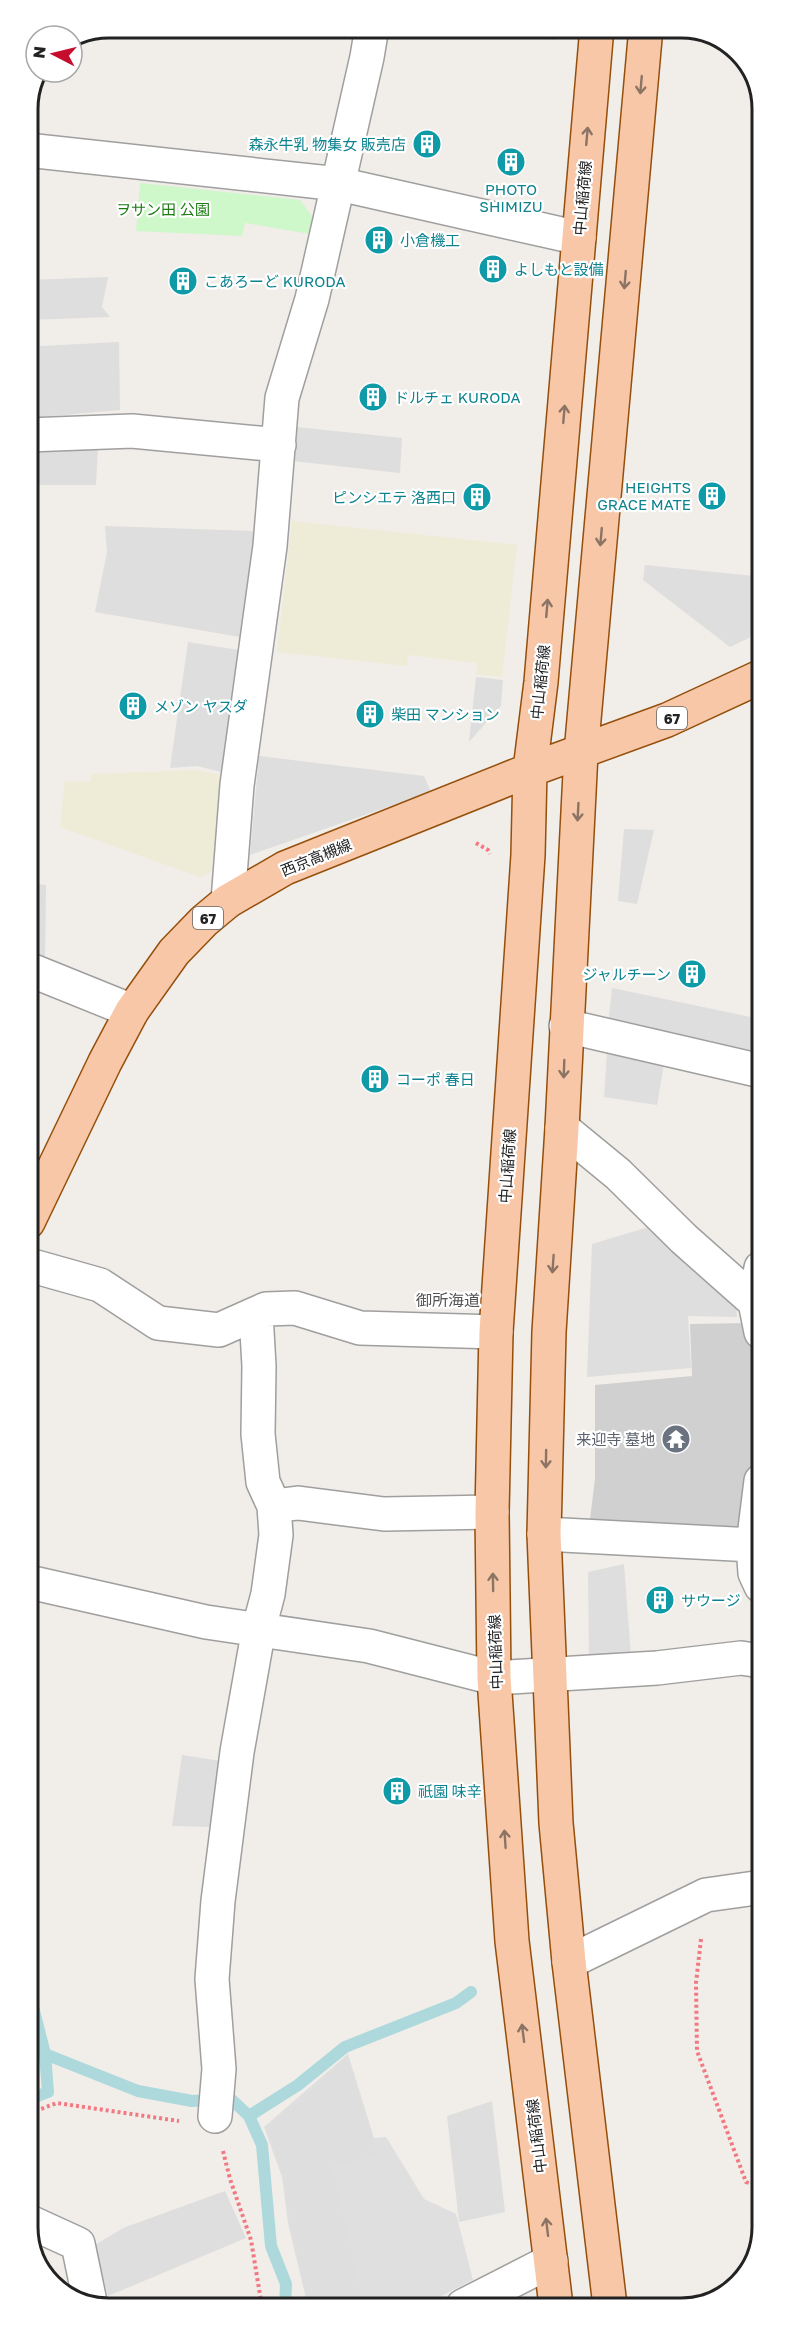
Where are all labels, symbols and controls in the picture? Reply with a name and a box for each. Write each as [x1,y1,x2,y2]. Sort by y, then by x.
north arrow [24,24,84,84]
text: N [28,45,50,59]
one-way arrow [636,75,647,95]
one-way arrow [582,126,593,146]
building icon: 森永牛乳 物集女 販売店 [411,128,443,160]
place label: 森永牛乳 物集女 販売店 [248,135,406,153]
building icon: PHOTO SHIMIZU [495,146,527,178]
street label: 中山稲荷線 [570,160,594,236]
place label: PHOTO SHIMIZU [479,180,543,215]
park label: ヲサン田 公園 [116,200,210,218]
building icon: 小倉機工 [363,224,395,256]
place label: 小倉機工 [400,231,460,249]
building icon: よしもと設備 [477,253,509,285]
place label: よしもと設備 [514,260,604,278]
building icon: こあろーど KURODA [167,265,199,297]
one-way arrow [619,269,630,289]
place label: こあろーど KURODA [204,272,346,290]
building icon: ドルチェ KURODA [357,381,389,413]
place label: ドルチェ KURODA [394,388,521,406]
one-way arrow [559,404,570,424]
place label: HEIGHTS GRACE MATE [597,478,691,513]
building icon: HEIGHTS GRACE MATE [696,480,728,512]
building icon: ピンシエテ 洛西口 [461,481,493,513]
place label: ピンシエテ 洛西口 [332,488,456,506]
one-way arrow [596,526,607,546]
one-way arrow [542,598,553,618]
street label: 中山稲荷線 [527,644,553,720]
building icon: メゾン ヤスダ [117,690,149,722]
place label: メゾン ヤスダ [154,697,248,715]
building icon: 柴田 マンション [354,698,386,730]
place label: 柴田 マンション [391,705,500,723]
road number: 67 [657,707,687,729]
one-way arrow [573,801,584,821]
street label: 西京高槻線 [278,835,354,879]
road number: 67 [193,907,223,929]
building icon: ジャルチーン [676,958,708,990]
place label: ジャルチーン [582,965,671,983]
one-way arrow [559,1059,570,1079]
building icon: コーポ 春日 [359,1063,391,1095]
place label: コーポ 春日 [396,1070,475,1088]
street label: 中山稲荷線 [495,1128,519,1204]
one-way arrow [548,1254,559,1274]
district label: 御所海道 [416,1290,480,1310]
temple icon: 来迎寺 墓地 [660,1423,692,1455]
place label: 来迎寺 墓地 [576,1430,655,1448]
one-way arrow [540,1448,552,1468]
one-way arrow [487,1572,499,1592]
building icon: サウージ [644,1584,676,1616]
place label: サウージ [681,1591,741,1609]
street label: 中山稲荷線 [485,1614,505,1690]
building icon: 祇園 味辛 [381,1775,413,1807]
place label: 祇園 味辛 [418,1782,482,1800]
one-way arrow [500,1830,511,1850]
one-way arrow [518,2024,529,2044]
street label: 中山稲荷線 [522,2098,550,2174]
one-way arrow [541,2217,552,2237]

